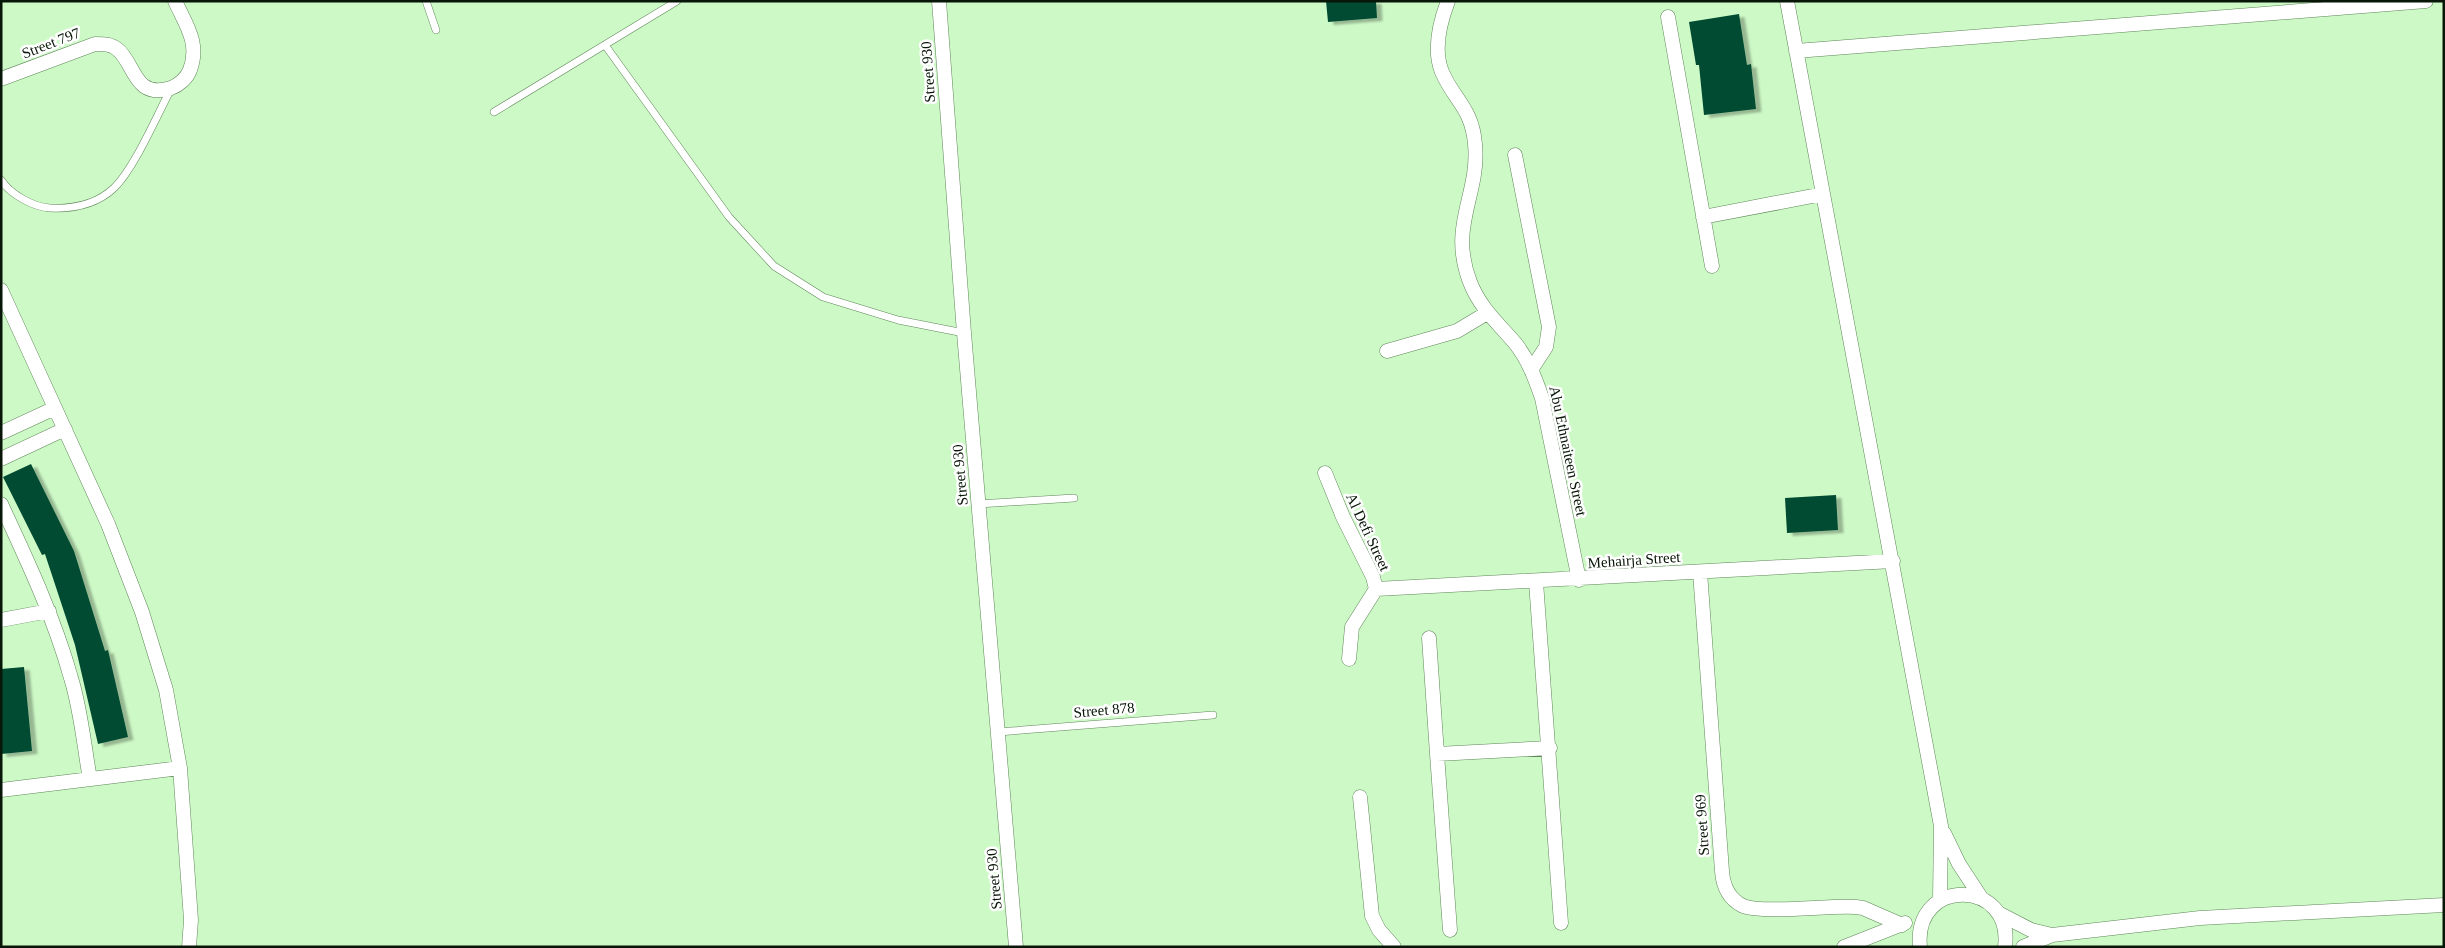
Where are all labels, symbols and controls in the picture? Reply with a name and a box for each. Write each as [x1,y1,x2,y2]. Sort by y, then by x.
street label: Street 797 [20,24,83,61]
street label: Street 930 [918,41,938,103]
street label: Abu Ethnaiteen Street [1546,385,1590,518]
street label: Street 930 [949,444,971,506]
street label: Al Defi Street [1343,490,1393,574]
street label: Mehairja Street [1587,549,1682,571]
street label: Street 878 [1073,699,1135,721]
street label: Street 969 [1692,794,1712,856]
street label: Street 930 [983,848,1005,910]

